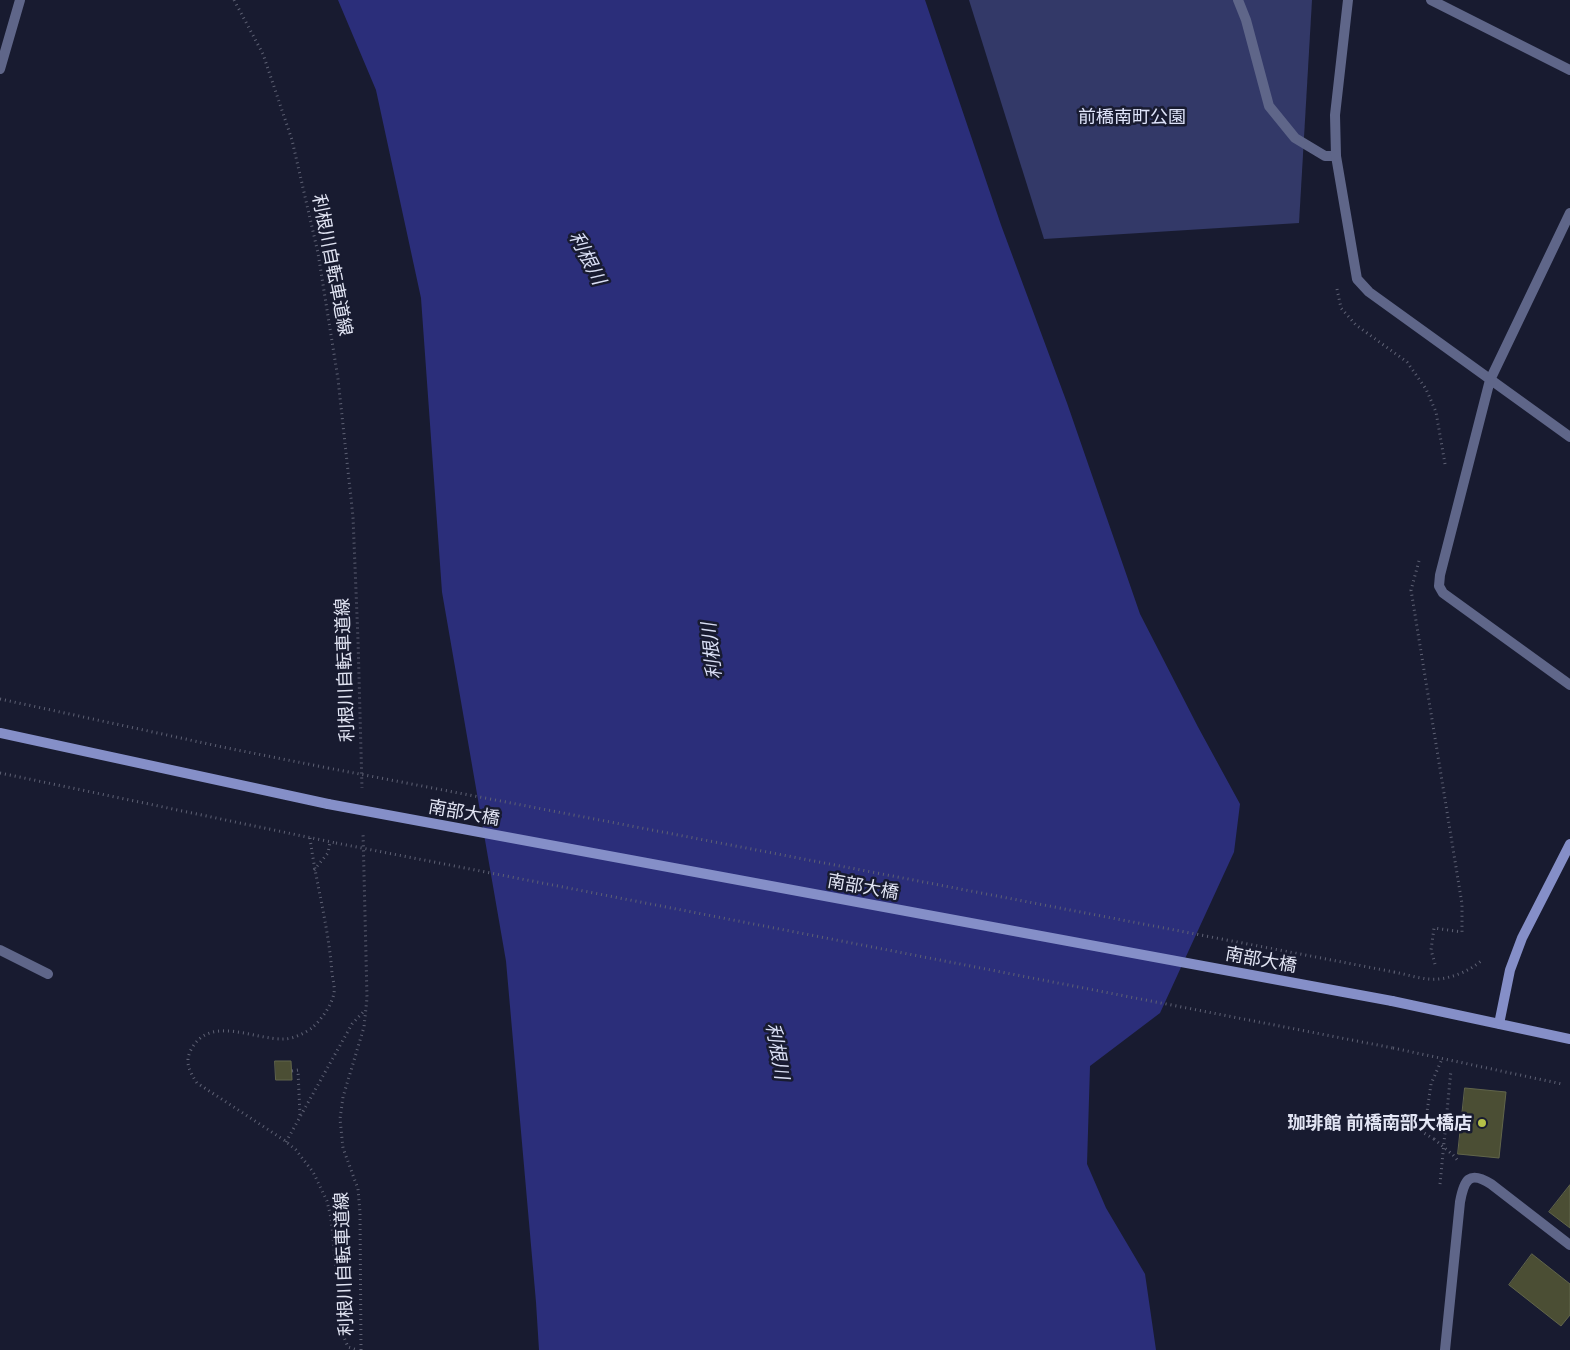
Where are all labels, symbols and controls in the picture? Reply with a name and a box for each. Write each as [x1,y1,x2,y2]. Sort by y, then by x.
park label: 前橋南町公園 [1078,106,1186,128]
street label: 利根川自転車道線 [308,192,356,338]
water label: 利根川 [564,227,610,289]
street label: 利根川自転車道線 [332,598,358,742]
water label: 利根川 [698,621,726,681]
street label: 南部大橋 [427,796,501,830]
street label: 南部大橋 [826,870,900,904]
street label: 南部大橋 [1224,943,1298,977]
water label: 利根川 [761,1021,793,1081]
place label: 珈琲館 前橋南部大橋店 [1288,1112,1472,1134]
marker: 珈琲館 前橋南部大橋店 [1476,1117,1488,1129]
street label: 利根川自転車道線 [331,1192,357,1336]

